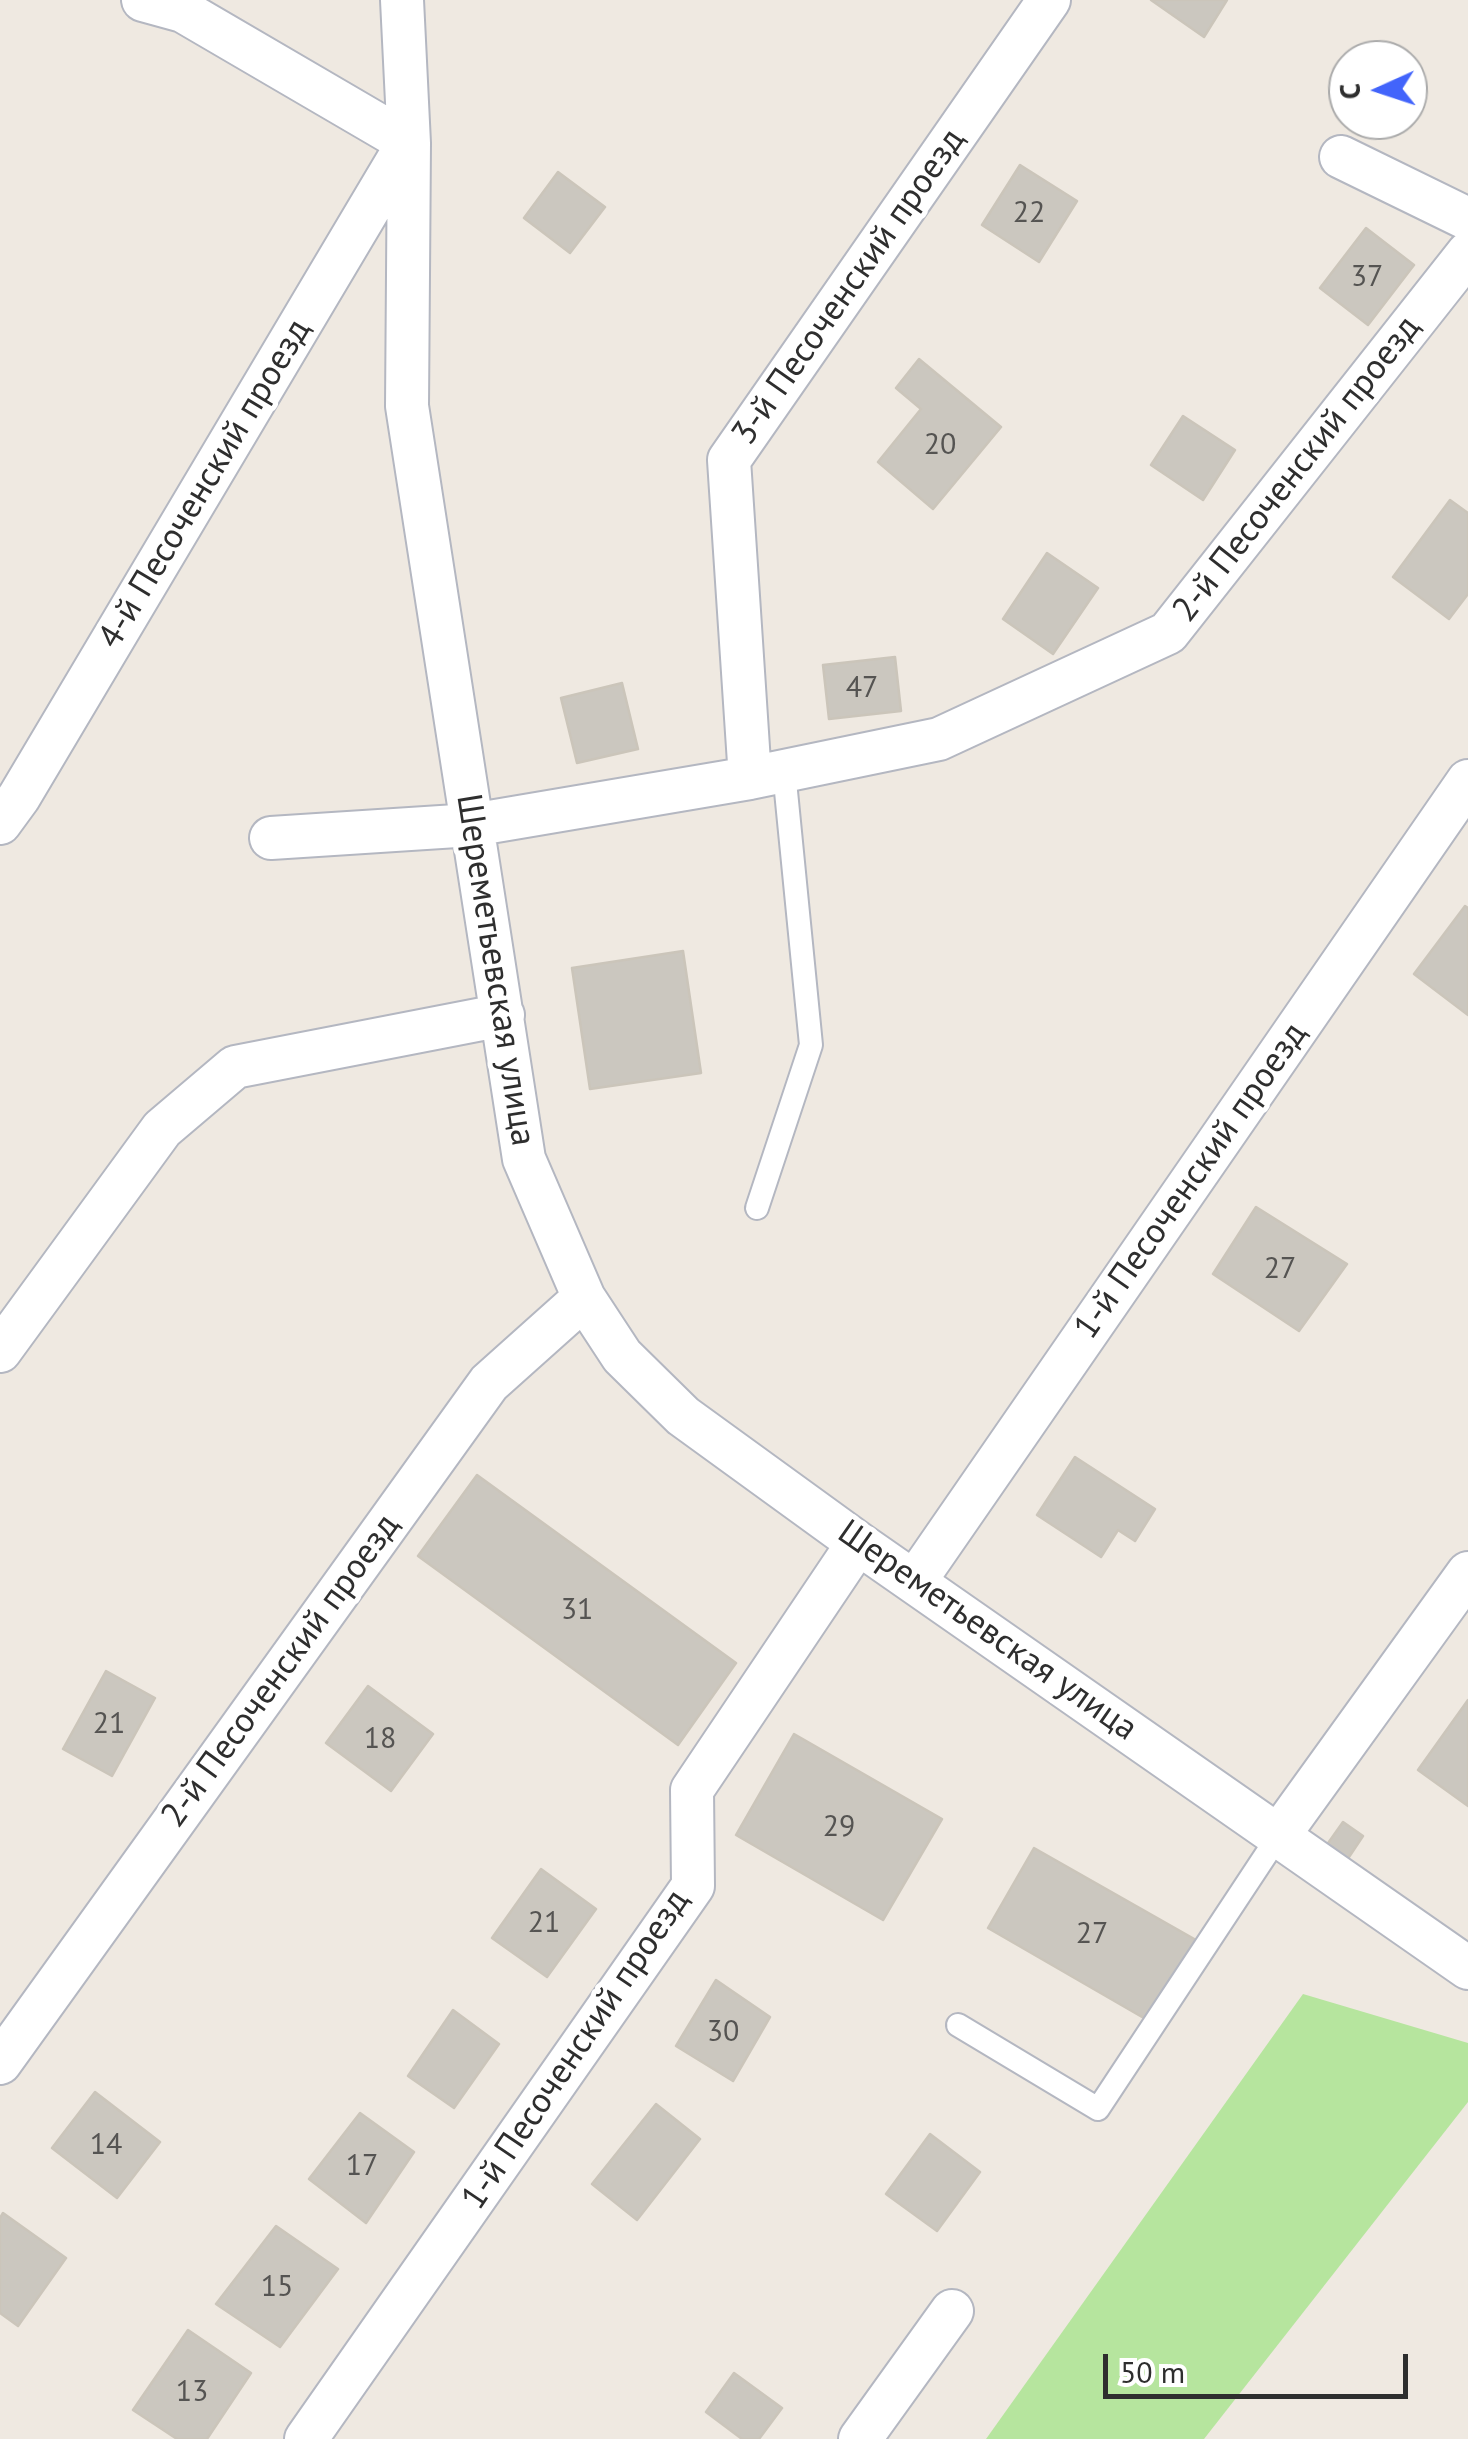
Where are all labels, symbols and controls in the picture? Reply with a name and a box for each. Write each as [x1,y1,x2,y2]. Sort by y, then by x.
north arrow [1328,40,1428,140]
text: С [1331,83,1368,100]
street label: 3-й Песоченский проезд [724,121,974,453]
house number: 22 [1013,195,1045,231]
house number: 37 [1351,259,1383,295]
street label: 2-й Песоченский проезд [1164,308,1430,630]
street label: 4-й Песоченский проезд [90,312,320,656]
house number: 20 [924,427,956,463]
house number: 47 [846,670,878,706]
street label: Шереметьевская улица [446,791,544,1149]
street label: 1-й Песоченский проезд [1066,1015,1316,1347]
house number: 27 [1264,1251,1296,1287]
street label: 2-й Песоченский проезд [153,1506,409,1836]
street label: Шереметьевская улица [829,1512,1145,1750]
house number: 31 [561,1592,593,1628]
house number: 21 [93,1706,125,1742]
house number: 18 [364,1721,396,1757]
house number: 29 [823,1809,855,1845]
street label: 1-й Песоченский проезд [453,1882,699,2218]
house number: 21 [528,1905,560,1941]
house number: 27 [1076,1916,1108,1952]
house number: 30 [707,2014,739,2050]
house number: 14 [90,2127,122,2163]
house number: 17 [346,2148,378,2184]
house number: 15 [261,2269,293,2305]
scale bar [1108,2334,1413,2396]
text: 50 m [1120,2352,1185,2391]
house number: 13 [176,2374,208,2410]

